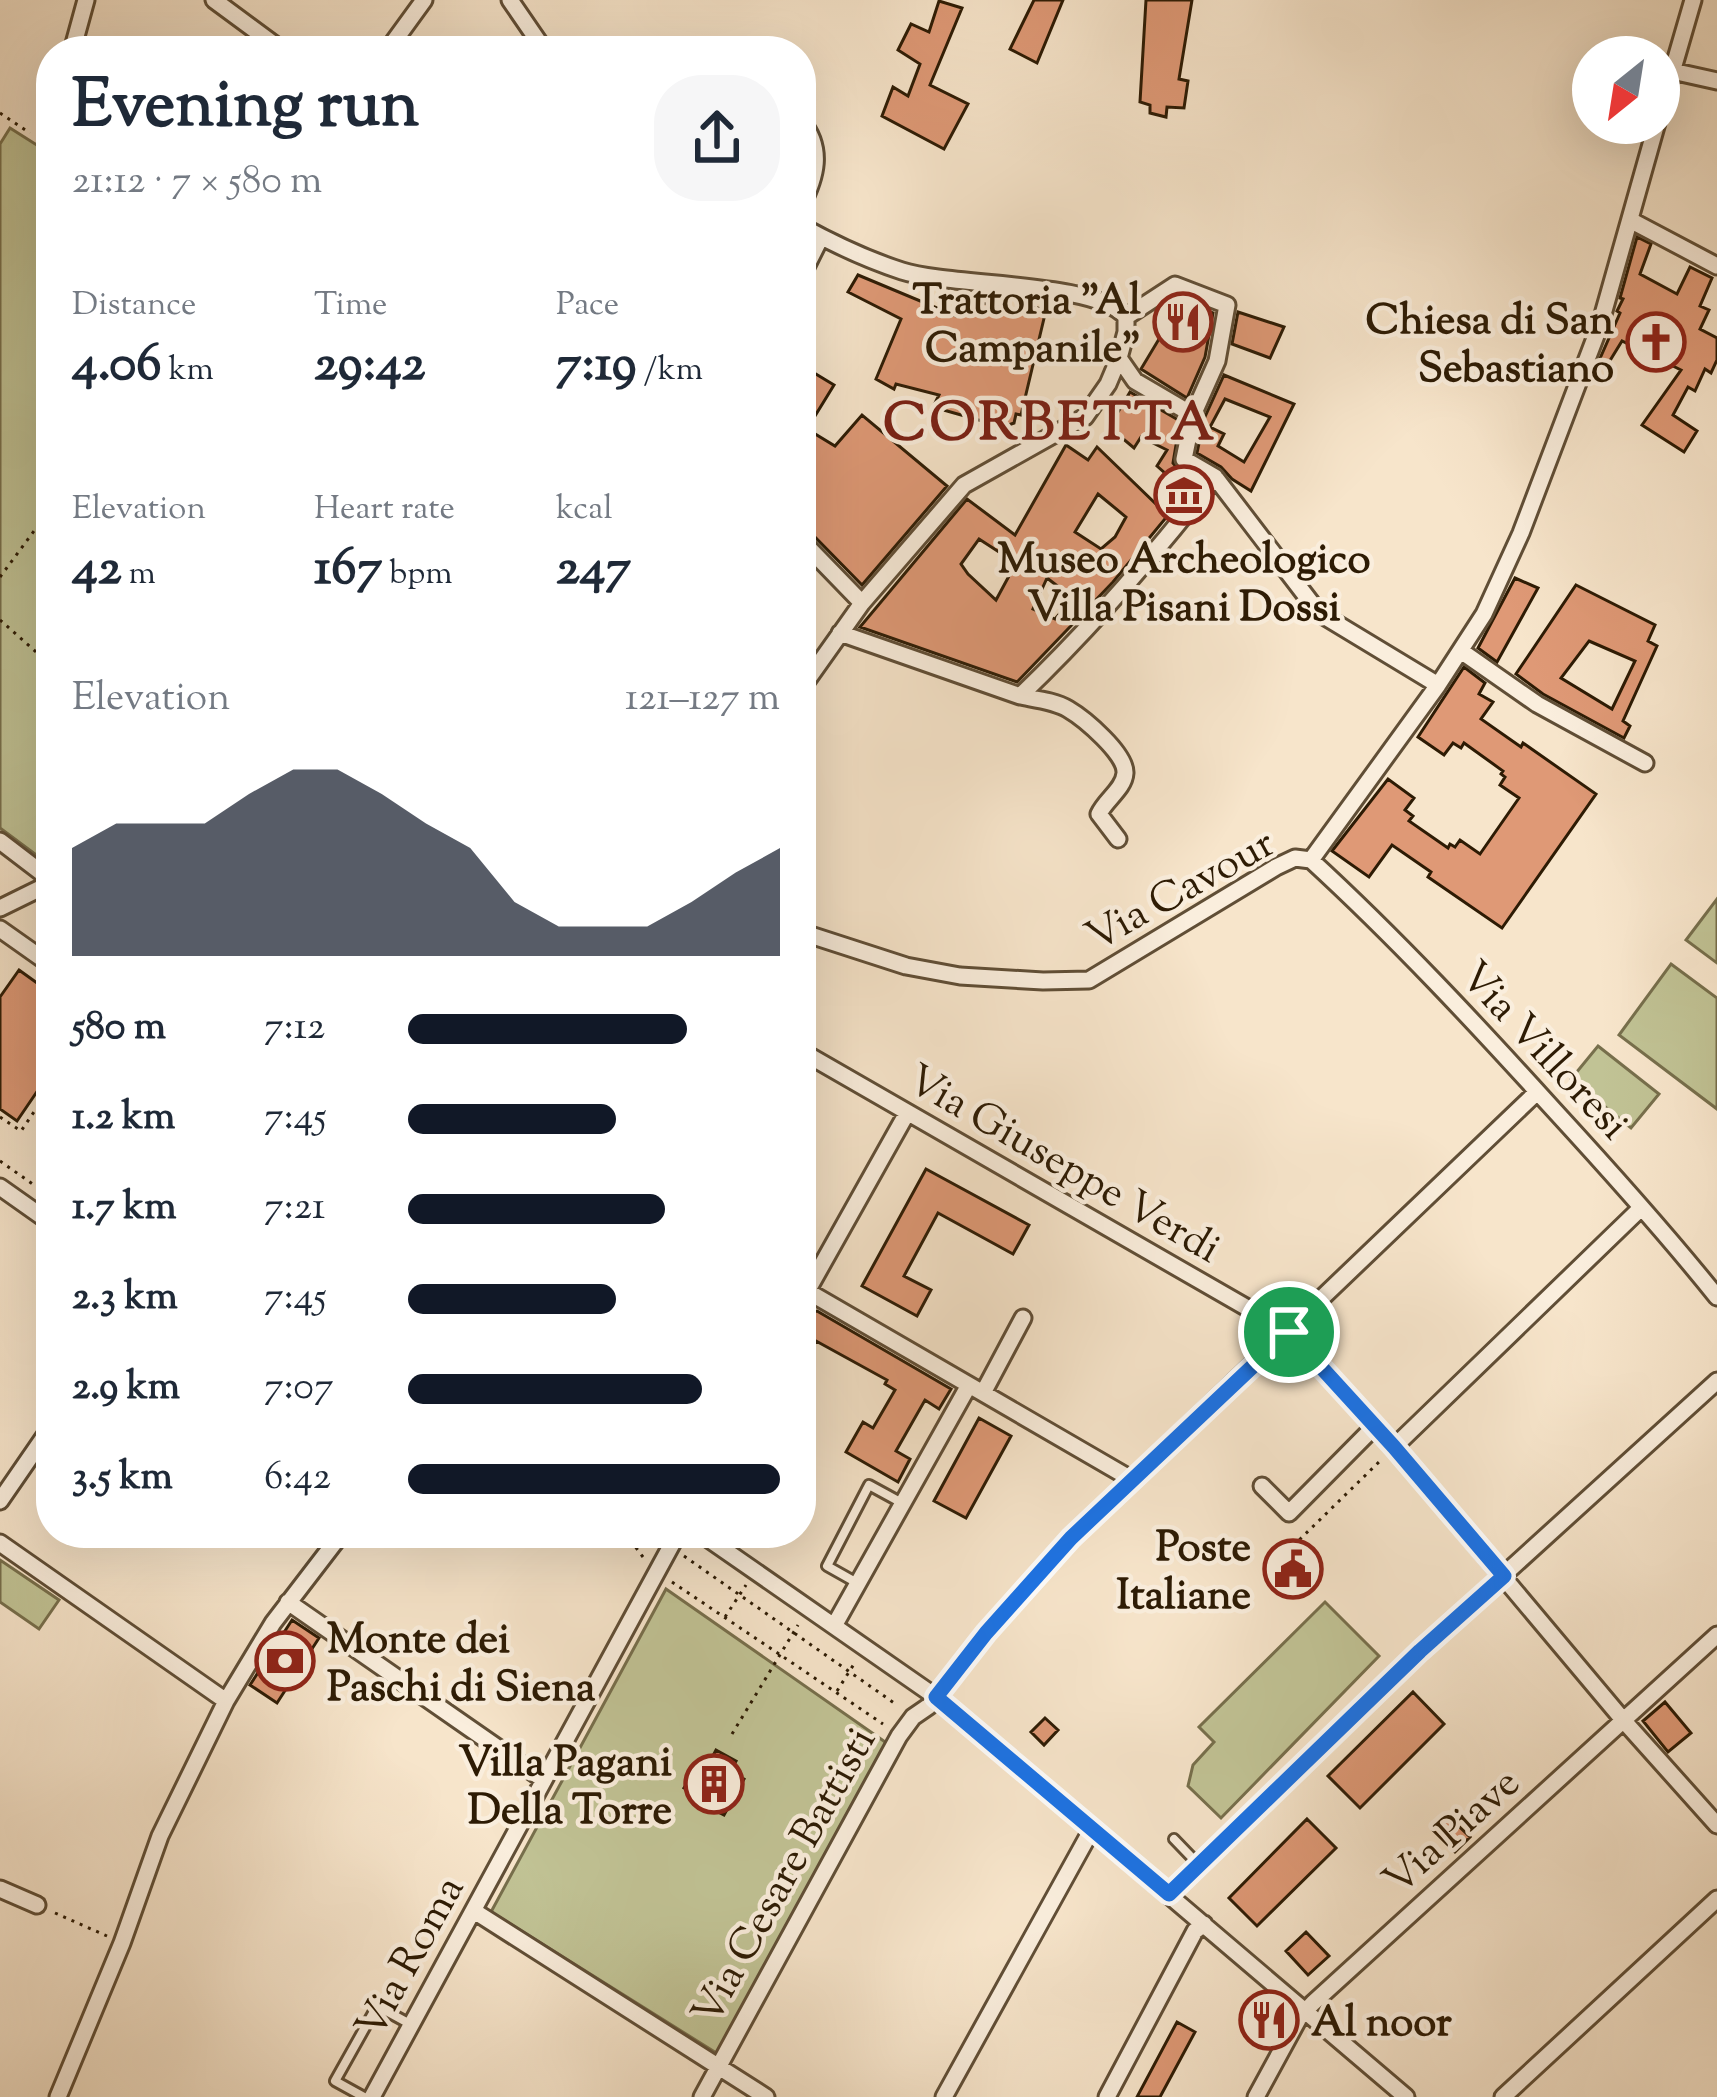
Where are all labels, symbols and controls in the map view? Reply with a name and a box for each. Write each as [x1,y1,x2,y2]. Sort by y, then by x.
north arrow [1572,36,1680,144]
map controls [1572,36,1680,144]
text: Evening run [72,62,419,157]
button: share [654,75,780,201]
text: 21:12 · 7 × 580 m [72,155,322,211]
place label: Trattoria "Al Campanile" [912,273,1141,381]
text: Distance [72,282,196,330]
text: Time [314,282,387,330]
text: Pace [556,282,619,330]
restaurant icon: Trattoria "Al Campanile" [1152,291,1214,353]
place label: Chiesa di San Sebastiano [1366,293,1614,401]
church icon: Chiesa di San Sebastiano [1625,311,1687,373]
text: 4.06 [72,330,162,403]
text: 29:42 [314,330,426,403]
text: 7:19 [556,330,636,403]
text: km [162,347,214,395]
text: /km [636,347,703,395]
district label: CORBETTA [883,387,1217,465]
museum icon: Museo Archeologico Villa Pisani Dossi [1153,464,1215,526]
text: Elevation [72,486,206,534]
text: Heart rate [314,486,455,534]
text: kcal [556,486,613,534]
place label: Museo Archeologico Villa Pisani Dossi [998,532,1370,640]
text: 42 [72,534,122,607]
text: 167 [314,534,382,607]
text: 247 [556,534,631,607]
text: m [122,551,156,599]
text: bpm [382,551,453,599]
text: Elevation [72,672,230,728]
text: 121–127 m [625,672,780,728]
street label: Via Cavour [1076,816,1287,969]
street label: Via Villoresi [1444,950,1641,1155]
text: 580 m [72,1001,166,1057]
text: 7:12 [264,1001,325,1057]
street label: Via Giuseppe Verdi [895,1052,1230,1281]
text: 1.2 km [72,1091,175,1147]
text: 7:45 [264,1091,327,1147]
text: 1.7 km [72,1181,176,1237]
text: 7:21 [264,1181,325,1237]
text: 2.3 km [72,1271,178,1327]
text: 7:45 [264,1271,327,1327]
pin [1238,1281,1340,1383]
icon: arrive [1256,1299,1322,1365]
text: 2.9 km [72,1361,180,1417]
text: 7:07 [264,1361,333,1417]
text: 3.5 km [72,1451,173,1507]
text: 6:42 [264,1451,331,1507]
place label: Poste Italiane [1117,1520,1251,1628]
public building icon: Poste Italiane [1262,1538,1324,1600]
place label: Monte dei Paschi di Siena [327,1612,596,1720]
bank icon: Monte dei Paschi di Siena [254,1630,316,1692]
street label: Via Cesare Battisti [680,1718,893,2037]
place label: Villa Pagani Della Torre [458,1735,672,1843]
building icon: Villa Pagani Della Torre [683,1753,745,1815]
street label: Via Piave [1372,1756,1535,1911]
street label: Via Roma [343,1866,482,2051]
restaurant icon: Al noor [1238,1989,1300,2051]
place label: Al noor [1311,1995,1452,2055]

